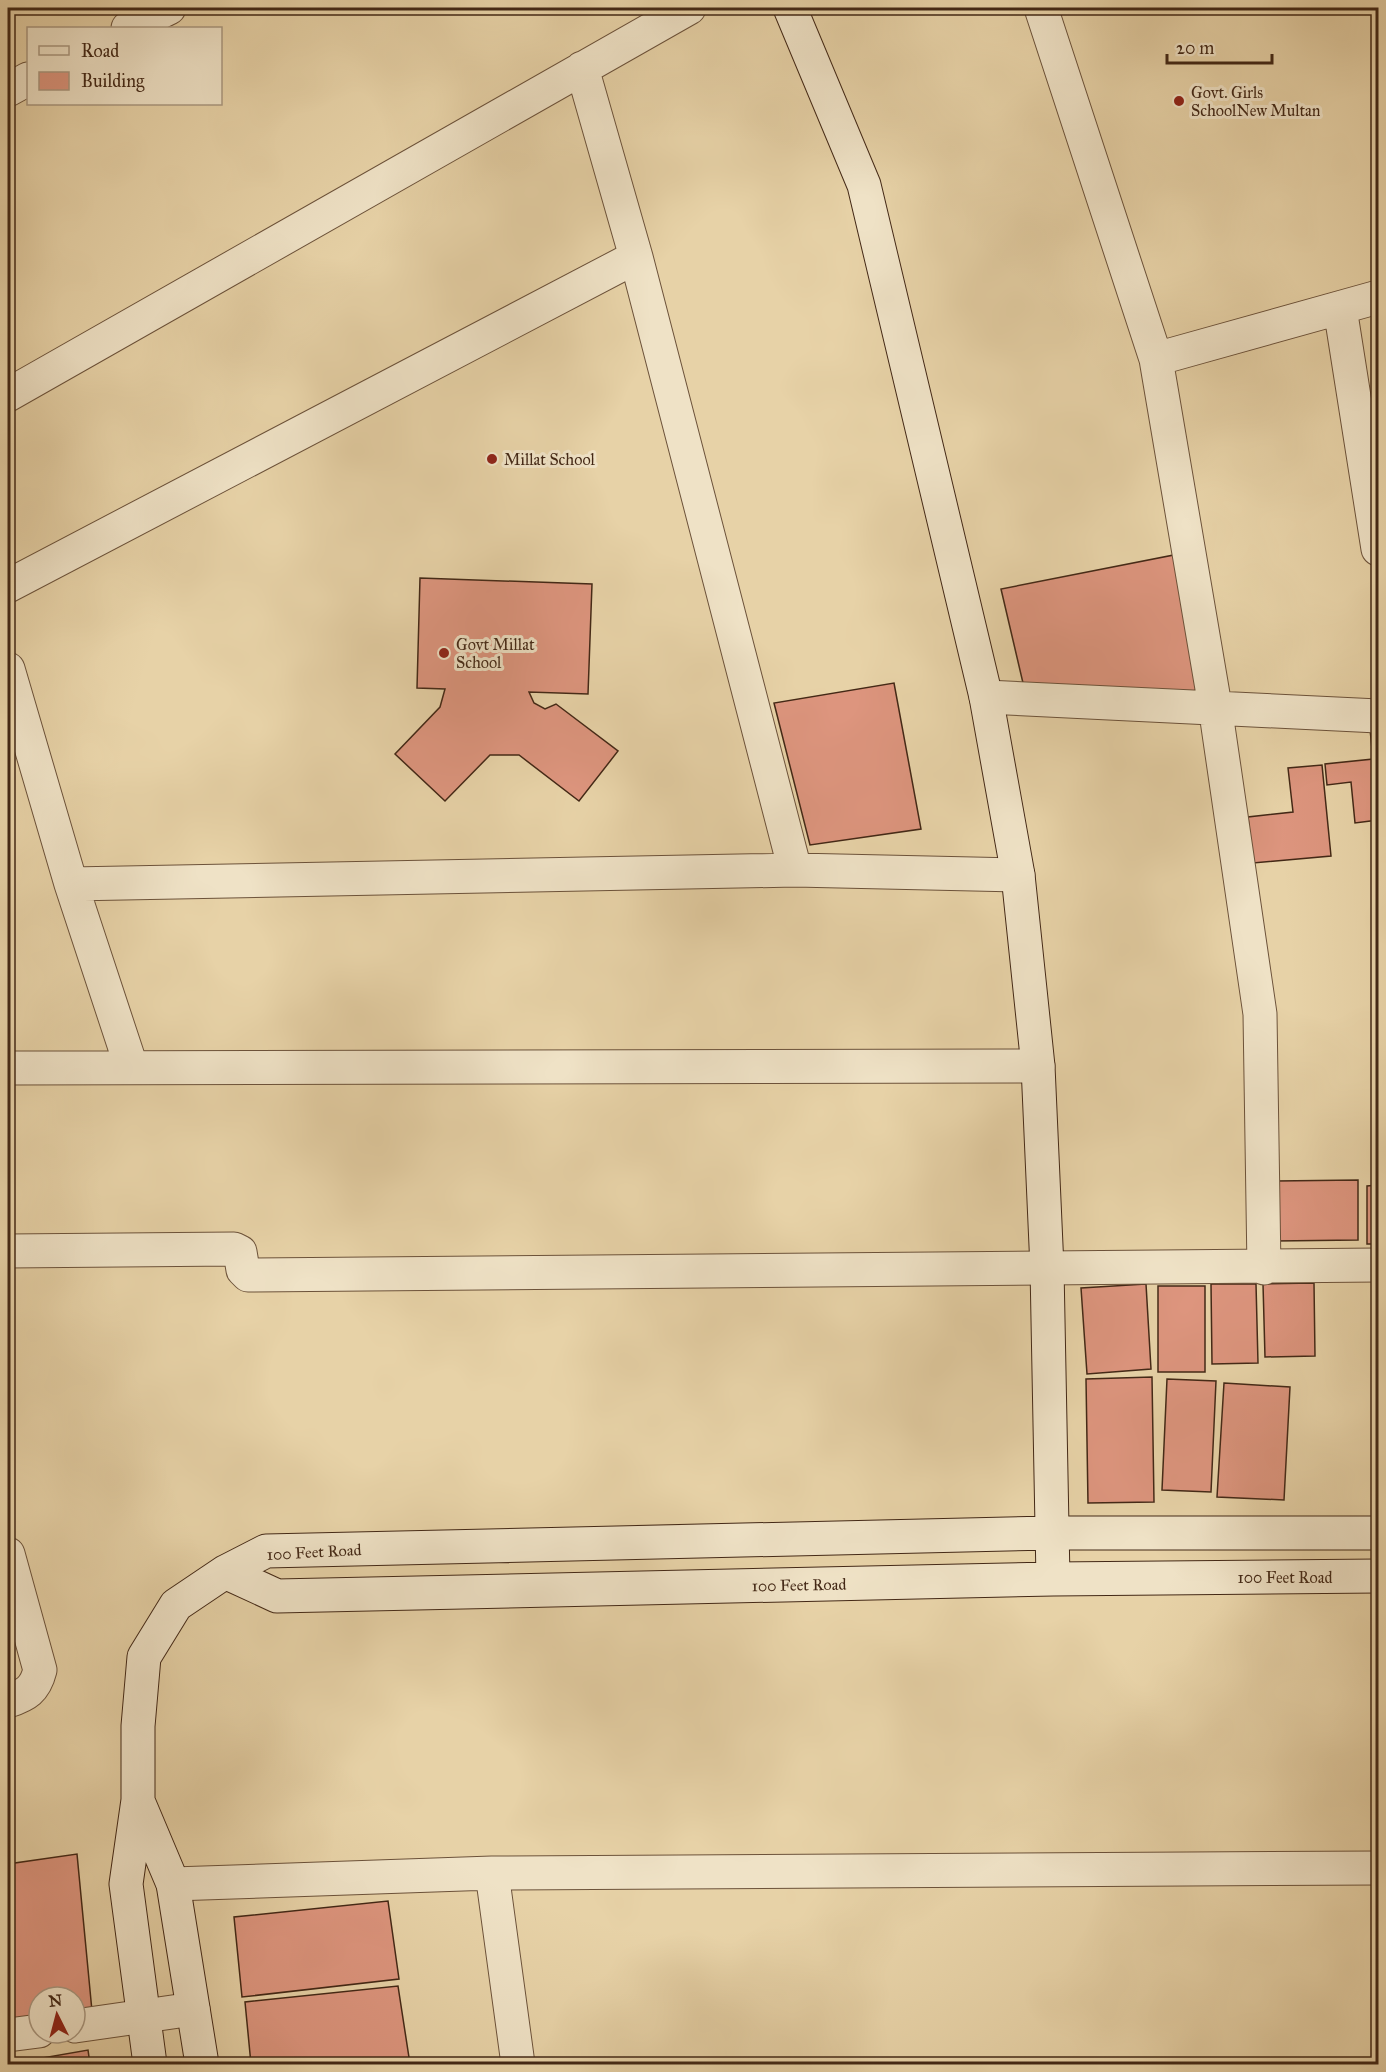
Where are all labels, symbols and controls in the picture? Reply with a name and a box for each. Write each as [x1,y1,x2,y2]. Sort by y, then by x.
legend [27,27,222,105]
scale bar [1167,27,1272,65]
text: 20 m [1176,37,1214,59]
text: Road [81,40,119,62]
text: Building [81,70,145,93]
place label: Govt. Girls SchoolNew Multan [1191,83,1321,120]
marker: Govt. Girls SchoolNew Multan [1172,94,1186,108]
place label: Millat School [504,450,596,469]
marker: Millat School [485,452,499,466]
place label: Govt Millat School [456,635,535,672]
marker: Govt Millat School [437,646,451,660]
street label: 100 Feet Road [266,1540,362,1564]
street label: 100 Feet Road [1238,1568,1332,1587]
street label: 100 Feet Road [751,1575,847,1595]
north arrow [27,1985,87,2045]
text: N [48,1990,64,2011]

